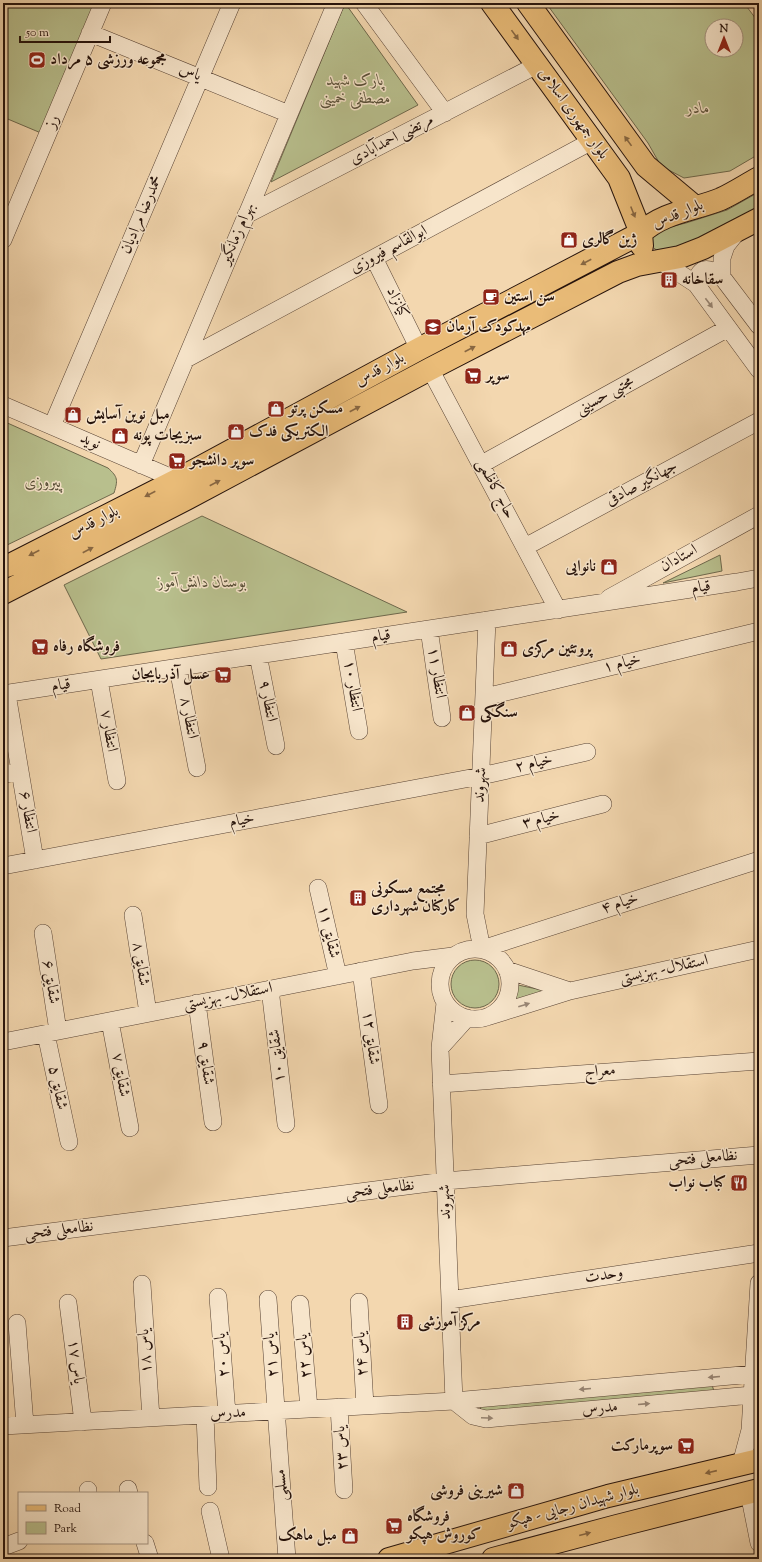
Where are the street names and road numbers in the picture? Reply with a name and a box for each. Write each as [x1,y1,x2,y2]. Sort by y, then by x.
street label: یاس [175,58,206,88]
street label: بلوار جمهوری اسلامی [532,63,614,165]
street label: مرتضی احمدآبادی [346,109,438,171]
street label: رز [39,112,66,134]
street label: محمدرضا مرادیان [115,172,169,258]
street label: بلوار قدس [649,194,707,236]
street label: بهرام زمانگیر [213,199,262,271]
street label: ابوالقاسم فیروزی [346,220,433,283]
street label: کیانزاد [380,284,414,322]
street label: بلوار قدس [351,347,409,393]
street label: مجتبی حسینی [572,370,639,422]
street label: نوید [76,427,104,457]
street label: حاج کاظمی [469,455,521,524]
street label: جهانگیر صادقی [601,455,682,513]
street label: بلوار قدس [65,501,123,545]
street label: استادان [656,539,702,579]
street label: قیام [690,575,713,602]
street label: قیام [370,624,393,651]
street label: انتظار ۱۱ [421,646,451,700]
street label: خیام ۱ [601,648,643,681]
street label: انتظار ۱۰ [337,659,367,713]
street label: قیام [50,673,73,700]
street label: انتظار ۹ [252,678,282,724]
street label: انتظار ۸ [173,695,203,741]
street label: انتظار ۷ [93,708,123,754]
street label: خیام ۲ [513,749,555,780]
street label: شهروند [469,767,493,803]
street label: انتظار ۶ [12,789,42,835]
street label: خیام ۳ [520,804,562,837]
street label: خیام [227,807,257,836]
street label: خیام ۴ [598,887,642,922]
street label: شقایق ۱۱ [311,903,345,961]
street label: شقایق ۸ [125,940,155,988]
street label: استقلال- بهزیستی [617,949,711,991]
street label: شقایق ۶ [35,958,65,1006]
street label: استقلال- بهزیستی [181,977,275,1017]
street label: شقایق ۱۲ [355,1010,385,1066]
street label: شقایق ۱۰ [264,1028,292,1084]
street label: شقایق ۹ [191,1039,219,1087]
street label: شقایق ۷ [105,1051,135,1099]
street label: معراج [583,1059,617,1086]
street label: شقایق ۵ [41,1064,73,1112]
street label: نظامعلی فتحی [667,1145,739,1173]
street label: نظامعلی فتحی [344,1174,416,1206]
street label: شهروند [434,1184,458,1220]
street label: نظامعلی فتحی [23,1215,95,1247]
street label: وحدت [583,1262,625,1290]
street label: یاس ۱۸ [133,1327,159,1374]
street label: یاس ۲۴ [349,1330,375,1377]
street label: یاس ۲۰ [210,1331,236,1378]
street label: یاس ۲۱ [259,1331,285,1378]
street label: یاس ۲۲ [292,1332,318,1379]
street label: یاس ۱۷ [61,1338,89,1387]
street label: مدرس [581,1396,619,1422]
street label: مدرس [209,1402,247,1426]
street label: یاس ۲۳ [329,1424,355,1471]
street label: مسلمی [269,1468,295,1502]
street label: بلوار شهیدان رجایی - هپکو [503,1478,641,1536]

